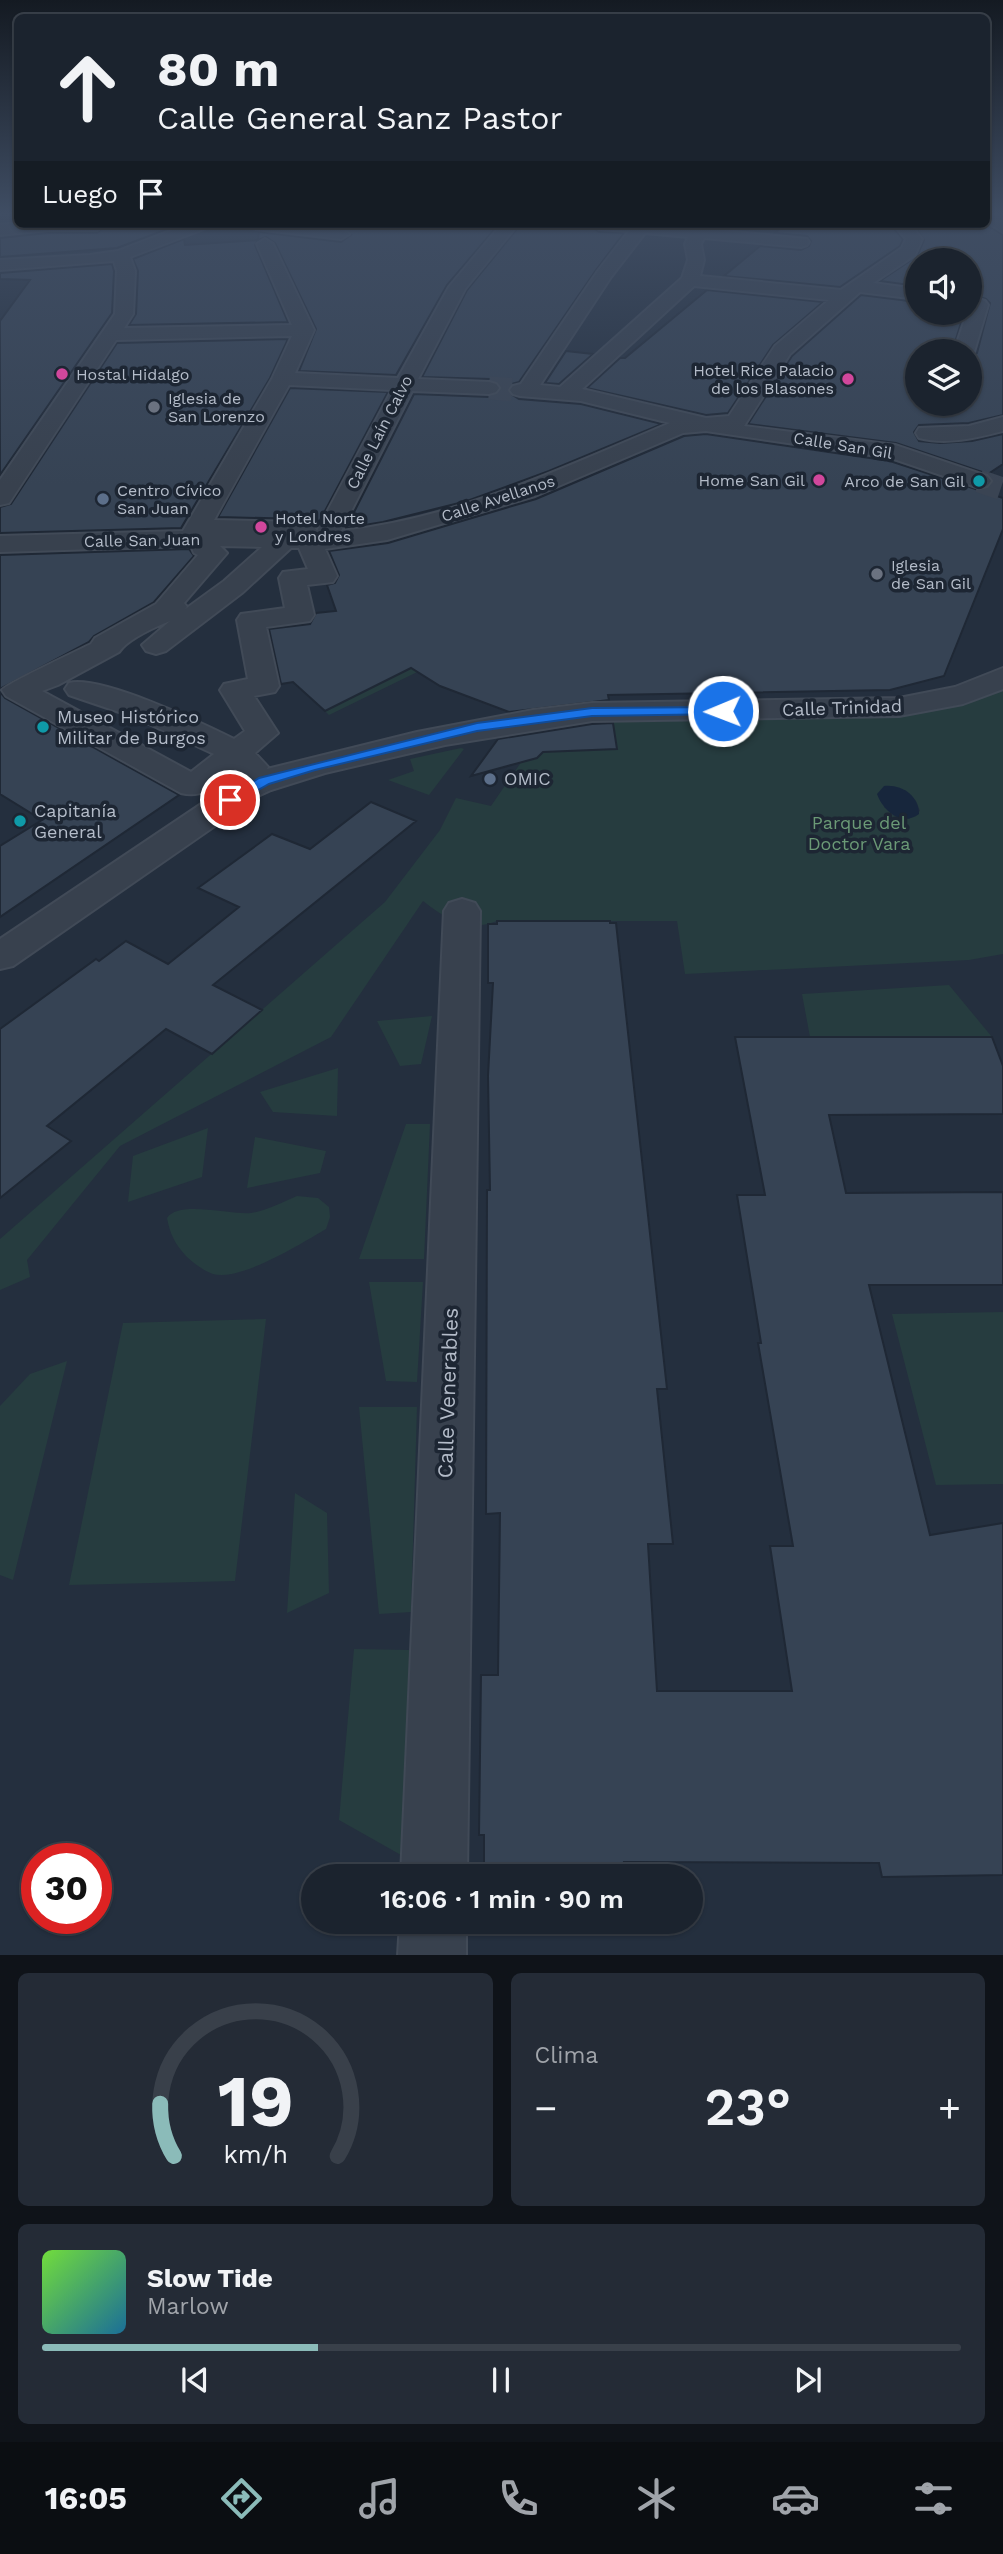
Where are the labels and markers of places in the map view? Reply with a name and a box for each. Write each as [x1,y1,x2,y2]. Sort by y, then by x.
place label: Hotel Rice Palacio de los Blasones [693,361,834,398]
place label: Hostal Hidalgo [76,365,189,384]
marker: Hostal Hidalgo [54,366,70,382]
marker: Hotel Rice Palacio de los Blasones [840,371,856,387]
place label: Iglesia de San Lorenzo [168,389,265,426]
marker: Iglesia de San Lorenzo [146,399,162,415]
place label: Home San Gil [699,471,805,490]
marker: Home San Gil [811,472,827,488]
place label: Arco de San Gil [844,472,965,491]
marker: Arco de San Gil [971,473,987,489]
place label: Centro Cívico San Juan [117,481,221,518]
marker: Centro Cívico San Juan [95,491,111,507]
place label: Hotel Norte y Londres [275,509,365,546]
marker: Hotel Norte y Londres [253,519,269,535]
place label: Iglesia de San Gil [891,556,971,593]
marker: Iglesia de San Gil [869,566,885,582]
place label: Museo Histórico Militar de Burgos [57,706,206,748]
marker: Museo Histórico Militar de Burgos [35,719,51,735]
place label: OMIC [504,768,551,789]
pin [200,770,260,830]
marker: OMIC [482,771,498,787]
place label: Capitanía General [34,800,116,842]
marker: Capitanía General [12,813,28,829]

